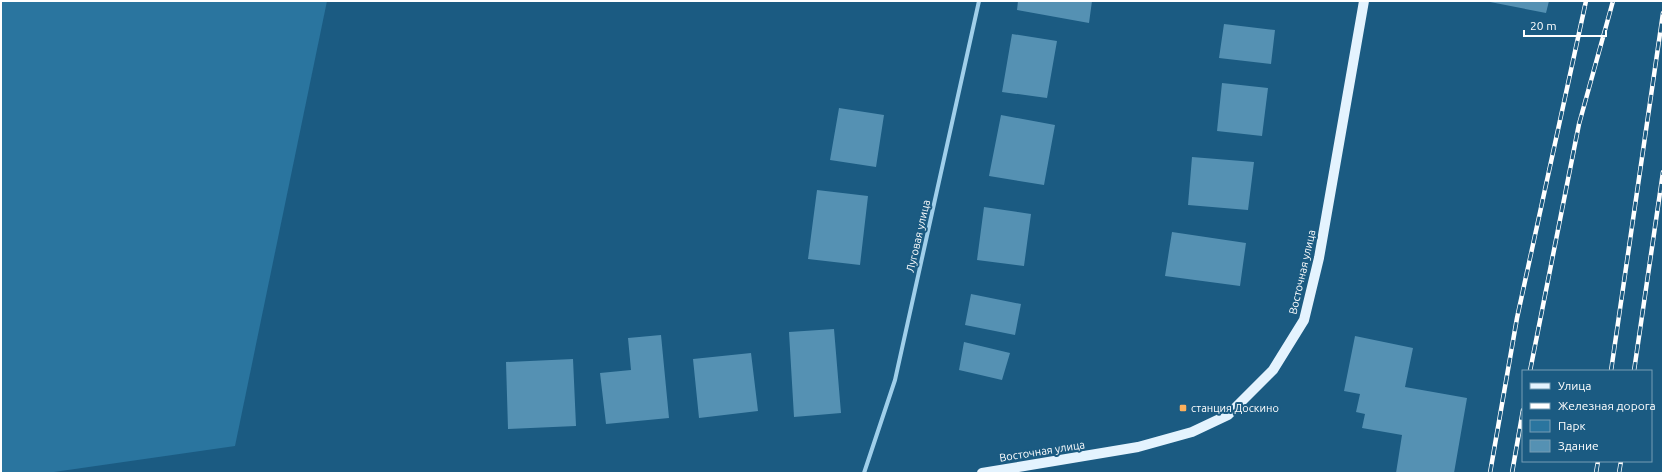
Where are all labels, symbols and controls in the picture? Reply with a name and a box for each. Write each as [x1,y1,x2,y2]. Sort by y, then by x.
scale bar [1524,12,1606,38]
text: 20 m [1530,19,1557,32]
street label: Луговая улица [904,199,932,273]
street label: Восточная улица [1286,229,1318,315]
legend [1522,370,1652,462]
text: Улица [1558,379,1591,392]
text: Железная дорога [1558,399,1656,412]
place label: станция Доскино [1191,402,1279,414]
marker: станция Доскино [1178,403,1188,413]
text: Парк [1558,419,1586,432]
street label: Восточная улица [998,438,1086,464]
text: Здание [1558,439,1599,452]

